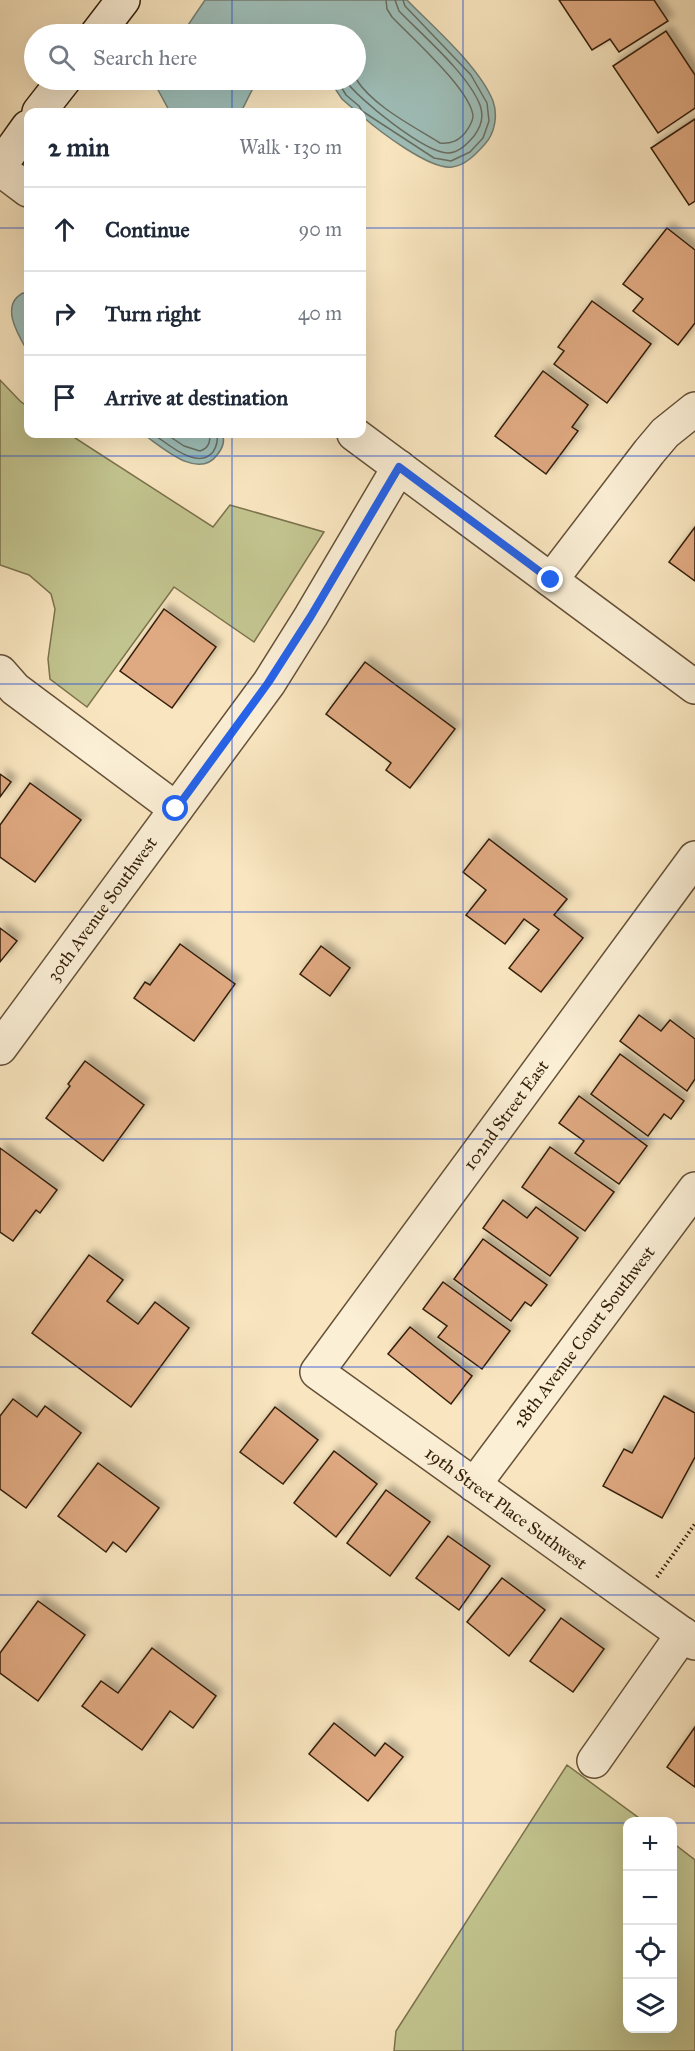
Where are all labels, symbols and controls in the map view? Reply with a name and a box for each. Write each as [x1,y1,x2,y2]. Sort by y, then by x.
search box [24,24,366,90]
icon: search [45,41,78,74]
text: Search here [93,44,197,71]
text: 2 min [48,131,109,163]
text: Walk · 130 m [239,135,342,159]
icon: ahead [48,213,81,246]
text: Continue [105,216,190,243]
text: 90 m [299,217,342,241]
icon: right [48,297,81,330]
text: Turn right [105,300,201,327]
text: 40 m [298,301,342,325]
icon: arrive [48,381,81,414]
text: Arrive at destination [105,384,288,411]
route end [537,566,563,592]
route start [162,795,188,821]
street label: 30th Avenue Southwest [42,832,162,986]
street label: 102nd Street East [459,1055,554,1174]
street label: 28th Avenue Court Southwest [508,1241,660,1432]
street label: 19th Street Place Suthwest [420,1442,592,1575]
map controls [623,1817,677,2033]
button: + [623,1817,677,1871]
button: − [623,1871,677,1925]
button: locate [623,1925,677,1979]
button: layers [623,1979,677,2033]

